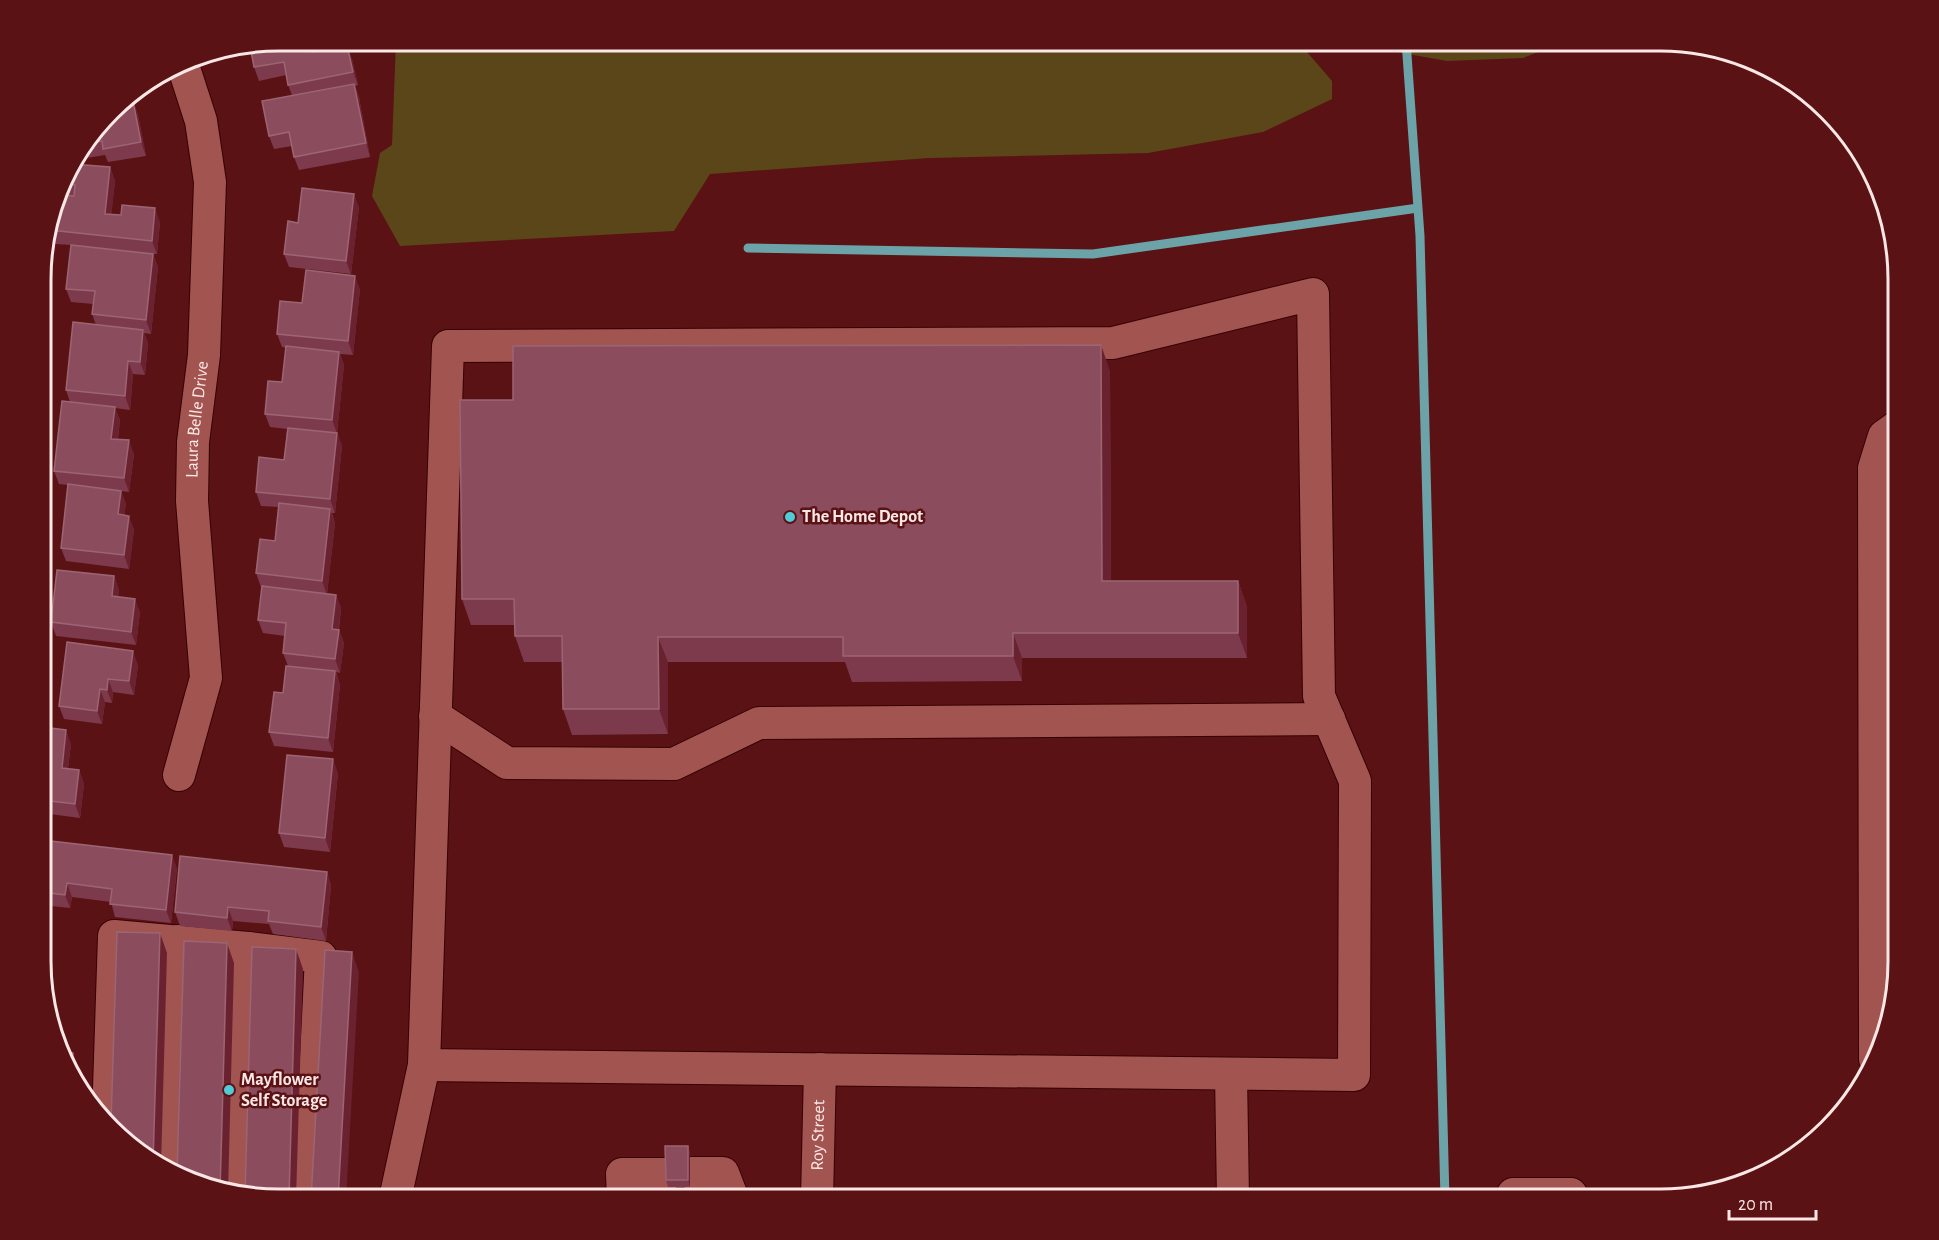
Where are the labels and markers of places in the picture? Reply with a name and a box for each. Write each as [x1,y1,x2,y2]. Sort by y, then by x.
place label: The Home Depot [802,508,923,526]
marker: The Home Depot [783,510,797,524]
place label: Mayflower Self Storage [241,1071,327,1110]
marker: Mayflower Self Storage [222,1083,236,1097]

